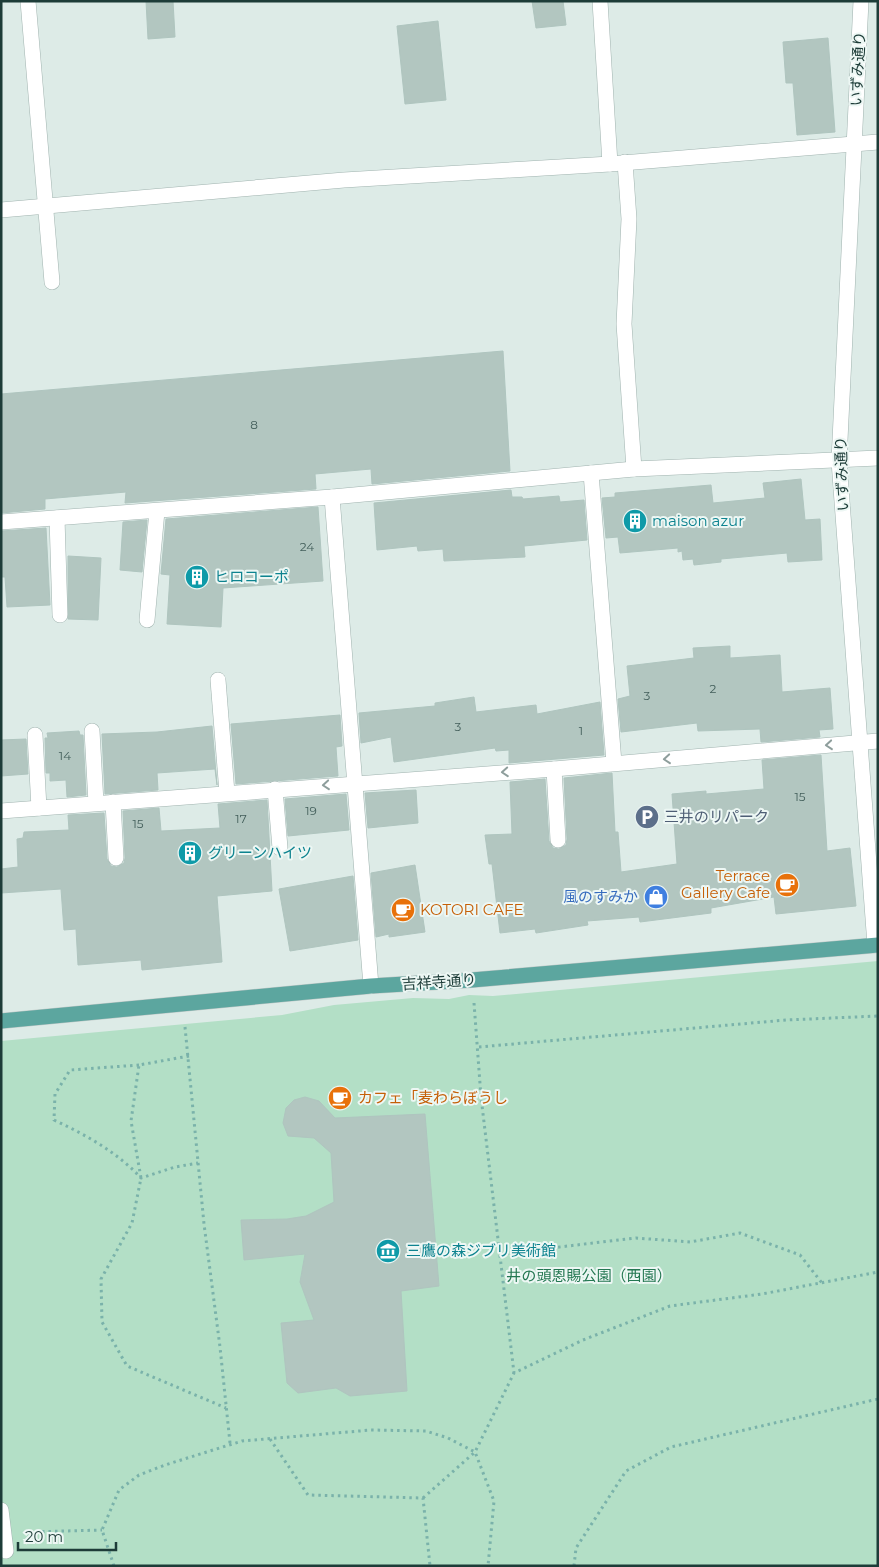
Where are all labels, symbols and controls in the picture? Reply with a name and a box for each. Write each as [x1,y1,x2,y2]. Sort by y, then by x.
street label: いずみ通り [846,31,869,107]
house number: 8 [250,417,258,432]
street label: いずみ通り [831,436,852,512]
building icon: maison azur [622,508,648,534]
place label: maison azur [652,511,744,530]
house number: 24 [300,539,314,554]
building icon: ヒロコーポ [184,564,210,590]
place label: ヒロコーポ [214,567,289,586]
house number: 2 [710,681,717,696]
house number: 3 [644,688,651,703]
house number: 3 [455,719,462,734]
house number: 1 [579,723,583,738]
one-way arrow [825,739,833,750]
house number: 14 [59,748,71,763]
one-way arrow [663,753,671,764]
one-way arrow [501,767,509,778]
one-way arrow [322,780,330,791]
house number: 15 [794,789,806,804]
house number: 19 [305,803,317,818]
parking icon: 三井のリパーク [634,804,660,830]
place label: 三井のリパーク [664,807,769,826]
house number: 17 [235,811,247,826]
house number: 15 [132,816,144,831]
building icon: グリーンハイツ [177,840,203,866]
place label: グリーンハイツ [208,843,312,862]
place label: Terrace Gallery Cafe [681,866,770,902]
cafe icon: Terrace Gallery Cafe [774,872,800,898]
shop icon: 風のすみか [643,884,669,910]
place label: 風のすみか [563,887,638,906]
cafe icon: KOTORI CAFE [390,897,416,923]
place label: KOTORI CAFE [420,900,524,919]
street label: 吉祥寺通り [401,969,477,994]
cafe icon: カフェ「麦わらぼうし [327,1085,353,1111]
place label: カフェ「麦わらぼうし [358,1088,508,1107]
museum icon: 三鷹の森ジブリ美術館 [375,1238,401,1264]
place label: 三鷹の森ジブリ美術館 [406,1241,556,1260]
park label: 井の頭恩賜公園（西園） [506,1266,672,1285]
scale bar [18,1520,115,1552]
text: 20 m [25,1527,63,1546]

